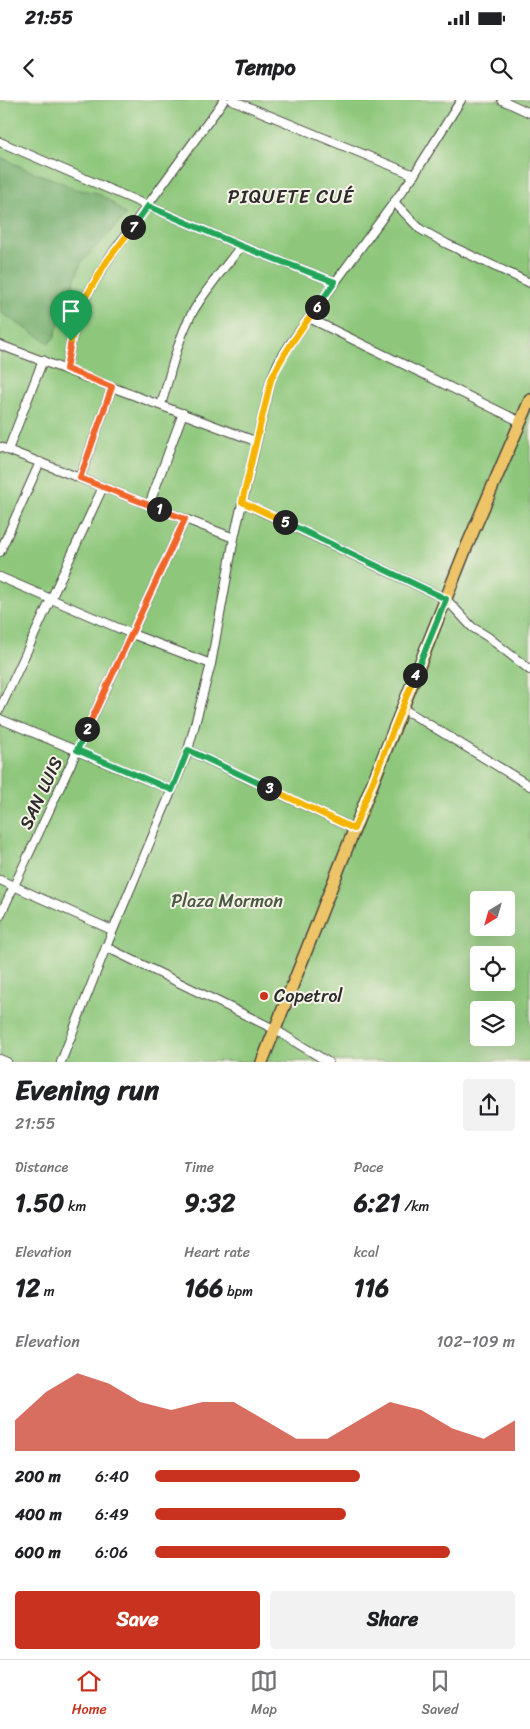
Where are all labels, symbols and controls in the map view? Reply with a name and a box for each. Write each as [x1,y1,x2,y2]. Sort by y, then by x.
text: 21:55 [25,1,73,34]
text: Tempo [234,48,296,87]
icon: back [15,54,43,82]
icon: search [487,54,515,82]
district label: PIQUETE CUÉ [228,180,355,213]
pin: 7 [120,214,146,240]
text: 7 [130,215,138,240]
pin [50,290,92,341]
pin: 6 [304,294,330,320]
text: 6 [314,295,321,320]
icon: arrive [57,297,85,325]
pin: 1 [146,496,172,522]
text: 1 [156,497,163,522]
pin: 5 [272,510,298,534]
text: 5 [281,510,290,535]
pin: 4 [402,662,428,688]
text: 4 [411,663,420,688]
pin: 2 [74,716,100,742]
text: 2 [83,717,92,742]
street label: SAN LUIS [10,751,72,835]
pin: 3 [256,776,282,800]
text: 3 [266,776,273,801]
park label: Plaza Mormon [171,885,283,917]
north arrow [470,891,515,936]
map controls [470,891,515,1046]
button: locate [470,946,515,991]
place label: Copetrol [274,980,343,1012]
marker: Copetrol [258,990,270,1002]
button: layers [470,1001,515,1046]
text: Evening run [15,1065,159,1114]
button: share [463,1079,515,1131]
text: 21:55 [15,1109,55,1138]
text: Distance [15,1155,68,1180]
text: Time [184,1155,214,1180]
text: Pace [354,1155,383,1180]
text: 1.50 [15,1180,64,1225]
text: 9:32 [184,1180,235,1225]
text: 6:21 [354,1180,401,1225]
text: km [64,1194,86,1219]
text: /km [401,1194,429,1219]
text: Elevation [15,1240,72,1265]
text: Heart rate [184,1240,250,1265]
text: kcal [354,1240,379,1265]
text: 12 [15,1265,40,1310]
text: 166 [184,1265,223,1310]
text: 116 [354,1265,389,1310]
text: m [40,1279,55,1304]
text: bpm [223,1279,253,1304]
text: Elevation [15,1327,80,1356]
text: 102–109 m [436,1327,515,1356]
text: 200 m [15,1462,61,1491]
text: 6:40 [95,1462,129,1491]
text: 400 m [15,1500,62,1529]
text: 6:49 [95,1500,129,1529]
text: 600 m [15,1538,61,1567]
text: 6:06 [95,1538,128,1567]
button: Save [15,1591,260,1649]
button: Share [270,1591,515,1649]
tab: Home [72,1667,107,1722]
tab: Map [250,1667,278,1722]
tab: Saved [421,1667,458,1722]

